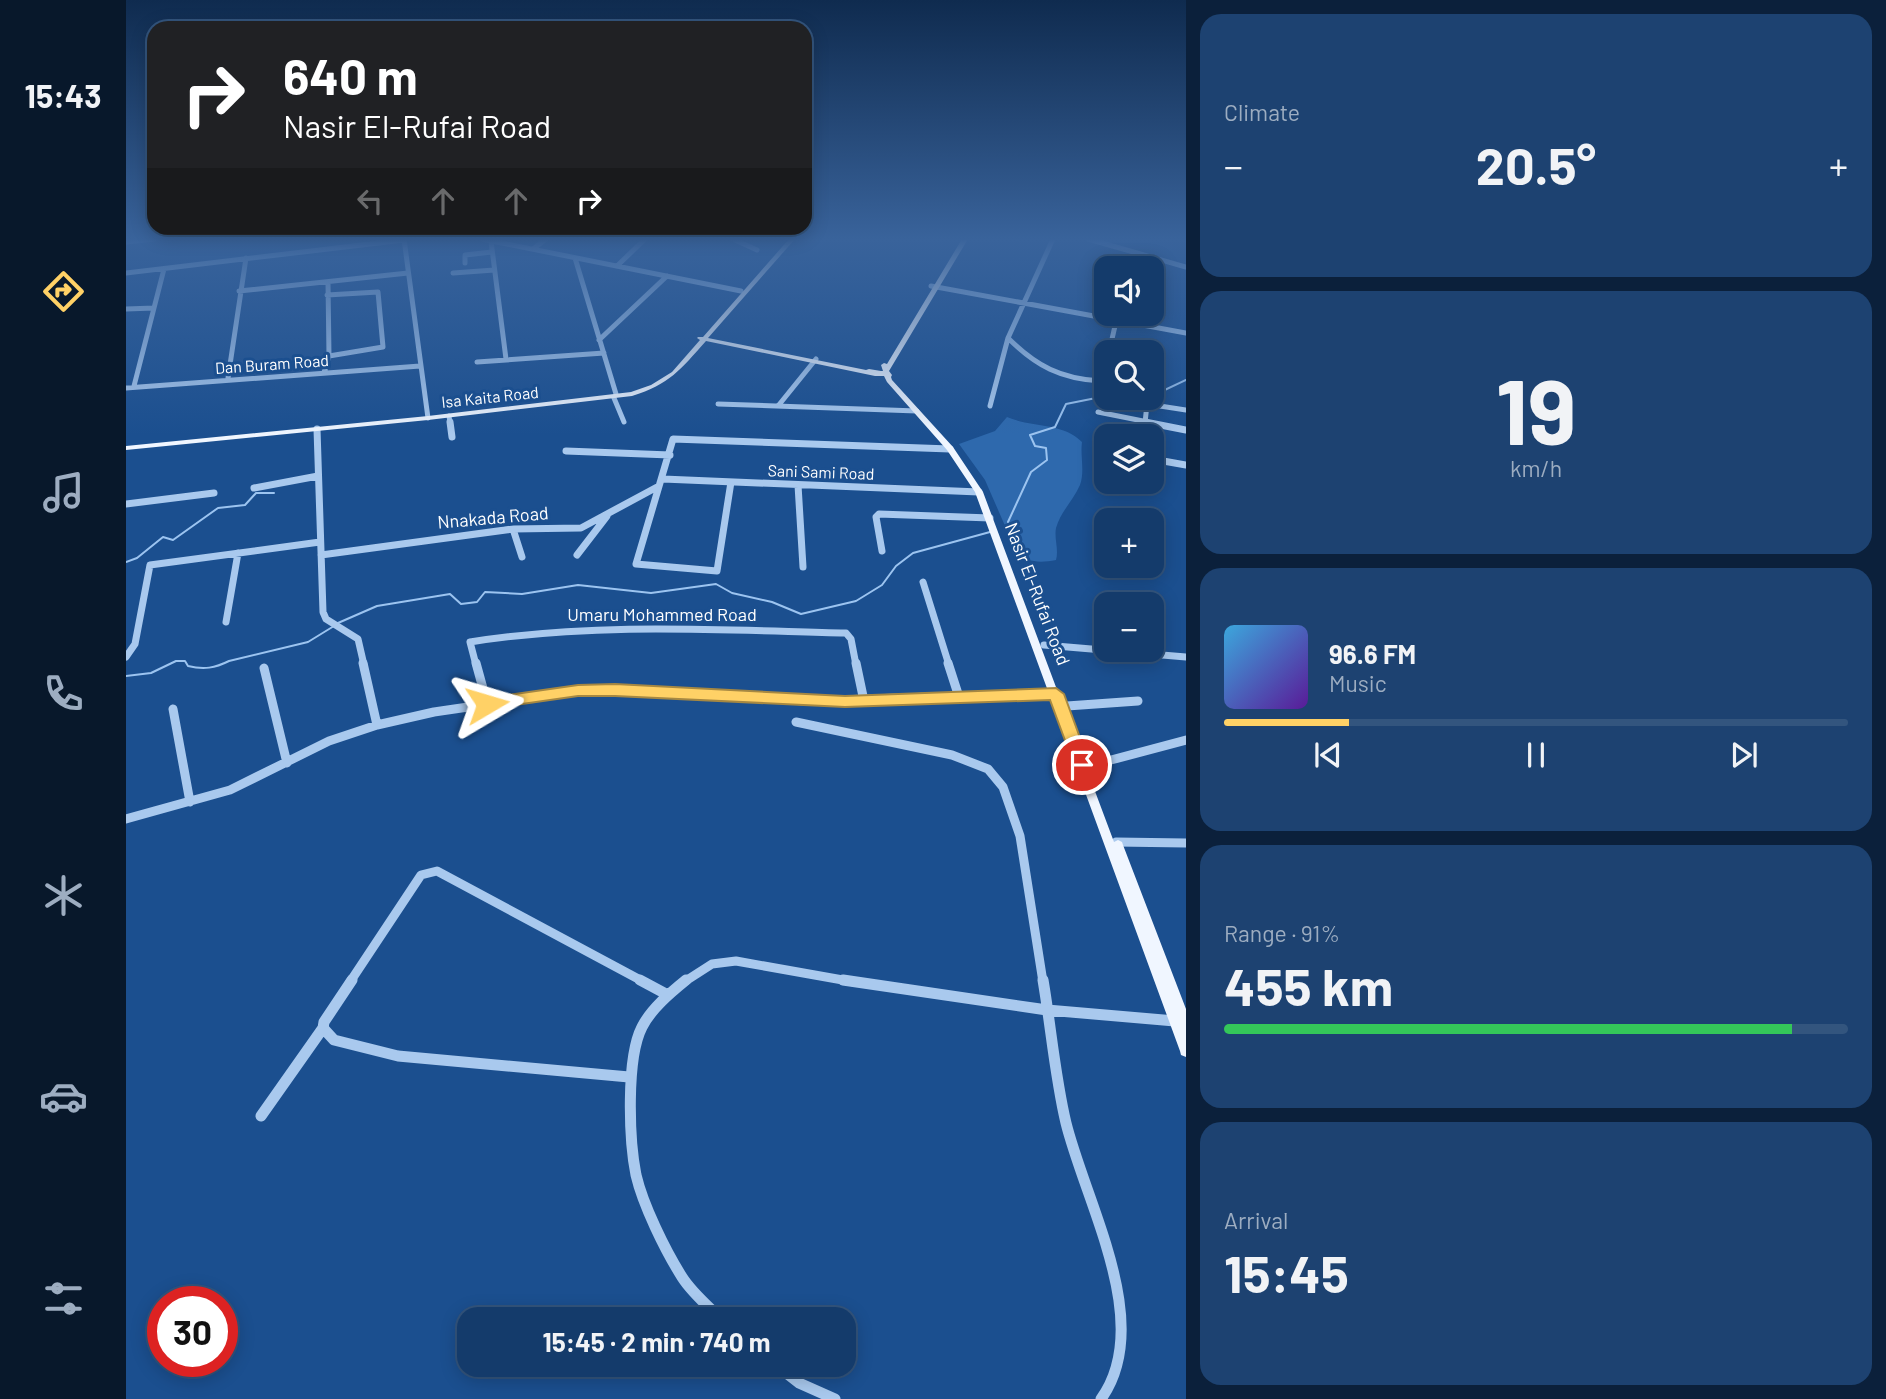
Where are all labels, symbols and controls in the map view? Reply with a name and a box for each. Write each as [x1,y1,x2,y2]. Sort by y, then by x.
text: 640 m [283,46,418,105]
icon: right [168,49,259,140]
text: 15:43 [25,76,101,114]
text: Climate [1224,98,1300,126]
text: Nasir El-Rufai Road [283,106,551,144]
text: 20.5° [1476,133,1596,195]
text: − [1224,142,1243,188]
text: + [1829,142,1848,188]
icon: left [351,182,389,220]
icon: ahead [424,182,462,220]
icon: ahead [497,182,535,220]
icon: right [570,182,608,220]
map controls [1094,256,1164,662]
button: sound [1094,256,1164,326]
icon: directions [39,267,88,316]
button: search [1094,340,1164,410]
street label: Dan Buram Road [214,350,329,377]
text: 19 [1496,354,1576,463]
street label: Isa Kaita Road [440,382,540,411]
button: layers [1094,424,1164,494]
text: km/h [1510,454,1562,482]
street label: Sani Sami Road [767,460,875,483]
icon: music [39,468,88,517]
street label: Nnakada Road [436,501,549,533]
button: + [1094,508,1164,578]
street label: Nasir El-Rufai Road [1001,519,1075,668]
button: − [1094,592,1164,662]
street label: Umaru Mohammed Road [567,603,757,625]
text: 96.6 FM [1329,638,1416,669]
position arrow [450,667,524,741]
icon: phone [39,669,88,718]
text: Music [1329,669,1387,697]
pin [1052,735,1112,795]
icon: previous [1309,736,1347,774]
icon: pause [1517,736,1555,774]
icon: next [1725,736,1763,774]
icon: arrive [1063,746,1101,784]
icon: climate [39,871,88,920]
text: Range · 91% [1224,919,1340,947]
text: 455 km [1224,954,1393,1016]
icon: car [39,1072,88,1121]
text: Arrival [1224,1206,1288,1234]
text: 15:45 [1224,1241,1349,1303]
icon: filters [39,1274,88,1323]
speed limit sign: 30 [147,1286,238,1377]
text: 15:45 · 2 min · 740 m [542,1326,771,1357]

